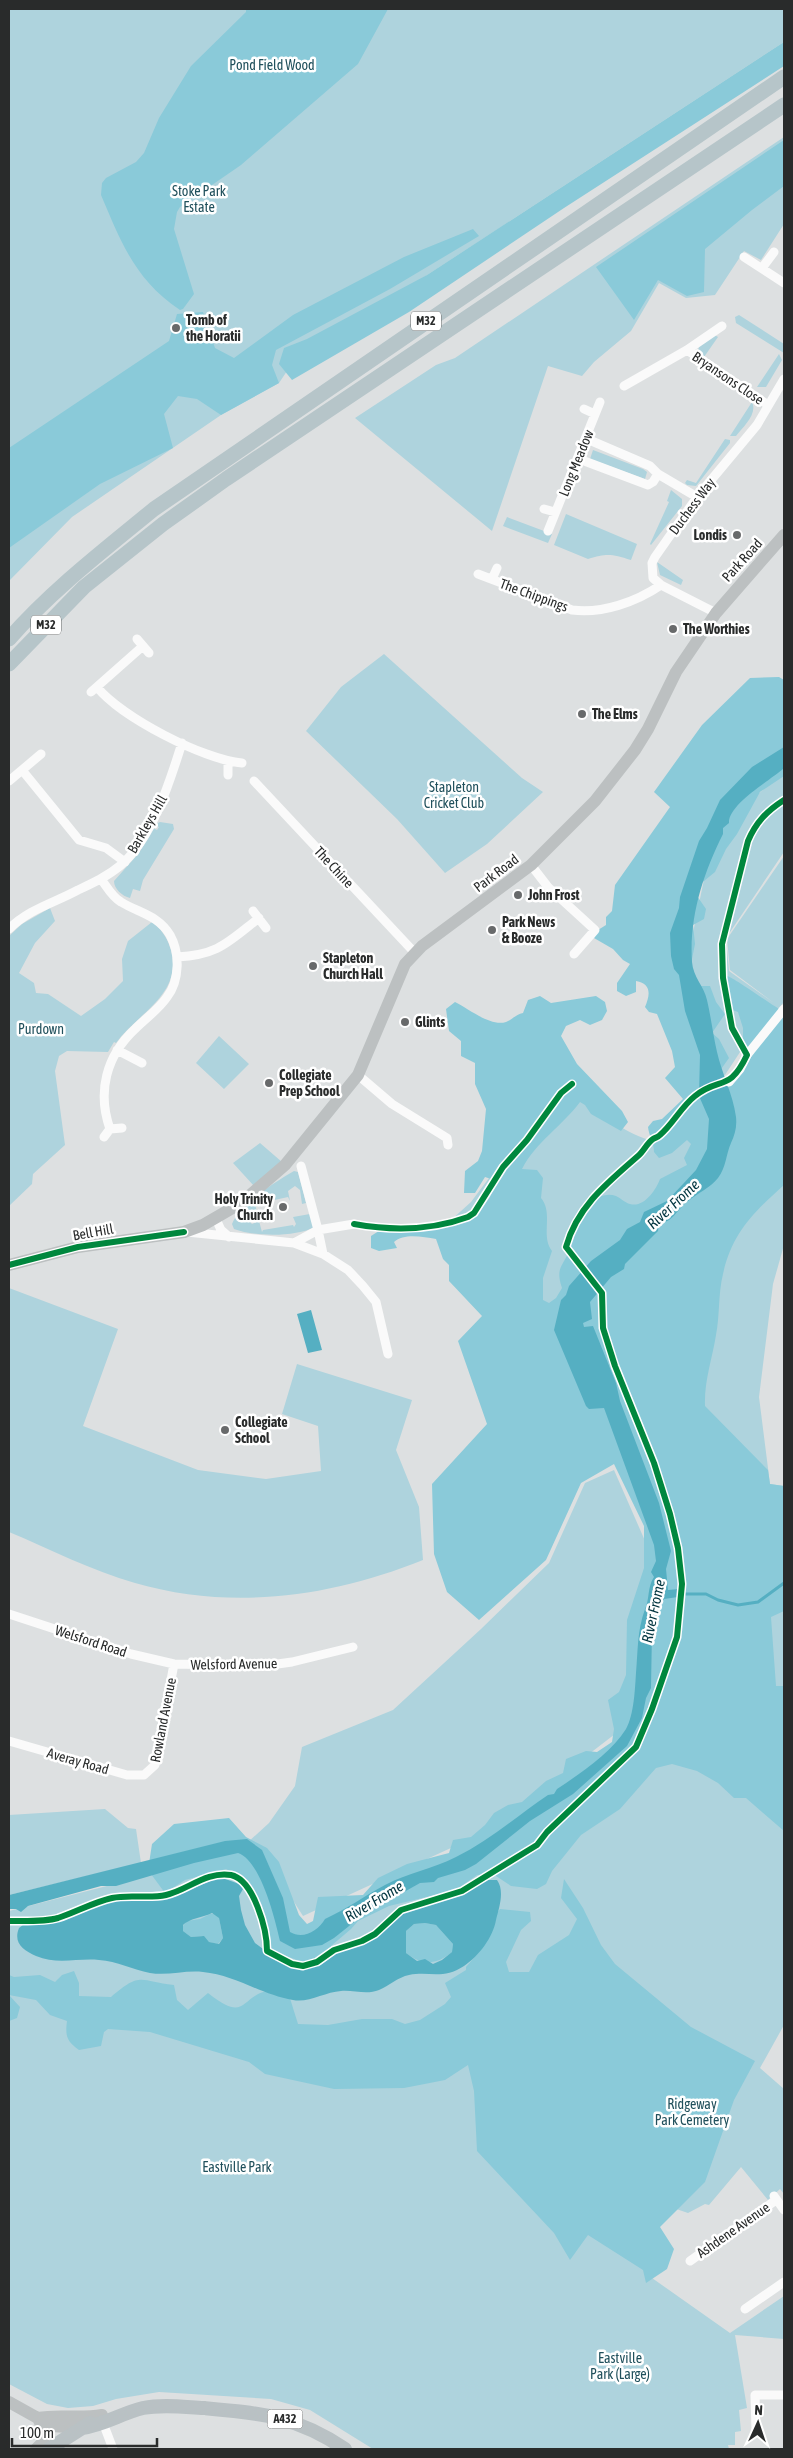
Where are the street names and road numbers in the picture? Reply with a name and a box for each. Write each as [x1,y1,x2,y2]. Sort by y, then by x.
road number: M32 [411,312,441,331]
street label: Bryansons Close [689,348,767,408]
street label: Long Meadow [555,427,597,499]
street label: Duchess Way [666,474,719,537]
street label: Park Road [719,535,765,585]
street label: The Chippings [498,575,570,615]
road number: M32 [31,616,61,634]
street label: Barkleys Hill [124,792,170,856]
street label: The Chine [311,843,357,891]
street label: Park Road [470,851,522,895]
street label: Bell Hill [71,1221,115,1243]
street label: Welsford Road [53,1622,129,1660]
street label: Welsford Avenue [191,1655,277,1673]
street label: Rowland Avenue [147,1676,179,1764]
street label: Averay Road [45,1745,111,1777]
street label: Ashdene Avenue [693,2199,773,2261]
road number: A432 [268,2410,302,2428]

